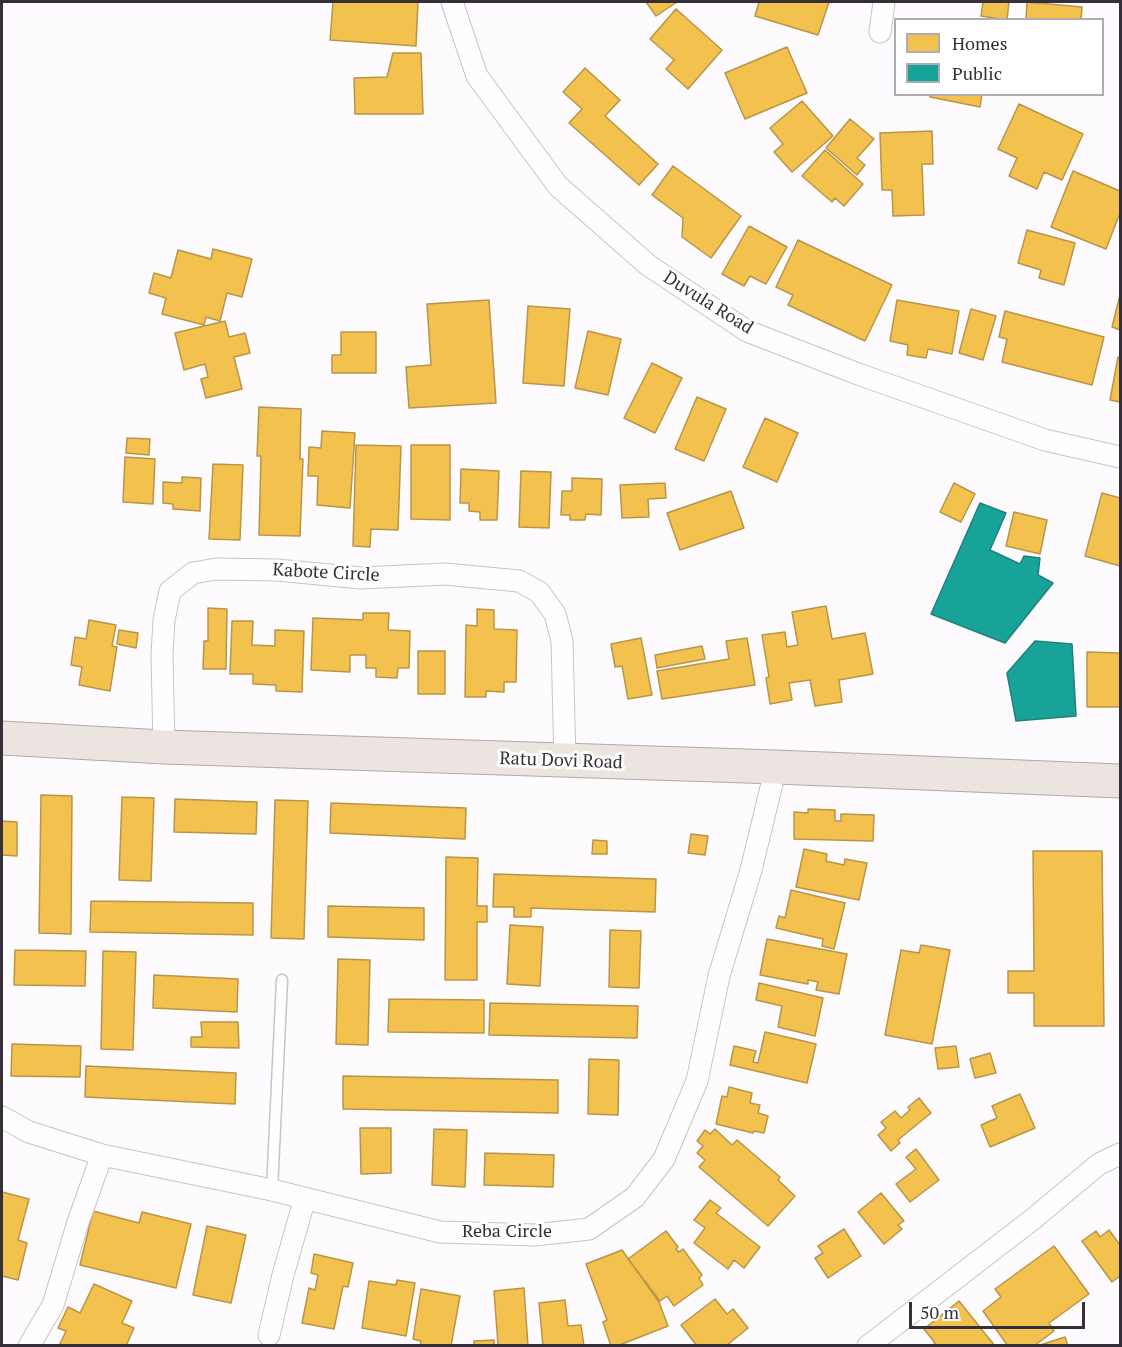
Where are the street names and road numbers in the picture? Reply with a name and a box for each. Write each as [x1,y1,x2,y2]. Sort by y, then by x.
street label: Duvula Road [659,267,757,339]
street label: Kabote Circle [272,559,380,587]
street label: Ratu Dovi Road [499,748,623,774]
street label: Reba Circle [462,1221,552,1243]

